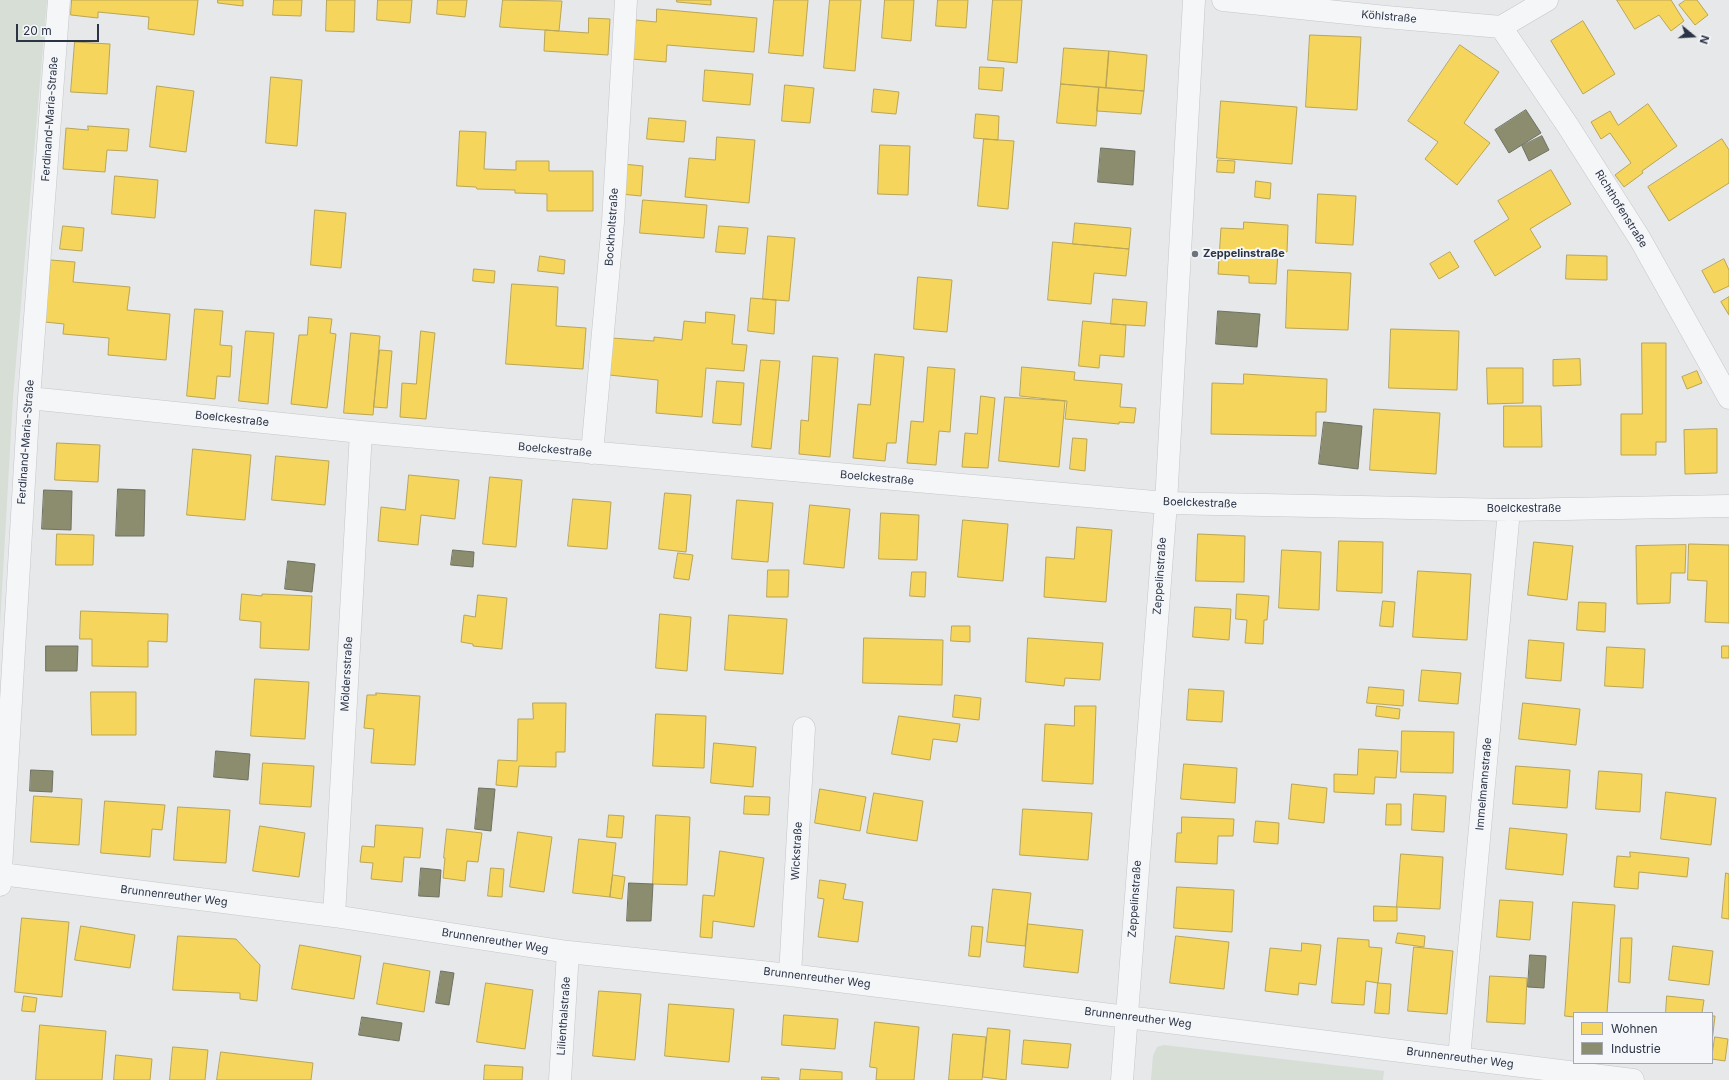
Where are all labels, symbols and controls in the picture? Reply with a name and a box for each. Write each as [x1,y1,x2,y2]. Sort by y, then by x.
street label: Köhlstraße [1361,8,1417,26]
scale bar [18,16,101,42]
north arrow [1673,16,1713,56]
text: 20 m [23,23,52,38]
text: N [1696,34,1712,46]
street label: Ferdinand-Maria-Straße [39,56,61,182]
street label: Richthofenstraße [1592,168,1650,250]
street label: Bockholtstraße [603,187,621,267]
place label: Zeppelinstraße [1203,247,1285,261]
marker: Zeppelinstraße [1190,249,1200,259]
street label: Ferdinand-Maria-Straße [15,379,37,505]
street label: Boelckestraße [194,409,270,429]
street label: Boelckestraße [517,440,593,460]
street label: Boelckestraße [839,468,915,488]
street label: Boelckestraße [1163,495,1237,511]
street label: Boelckestraße [1487,502,1561,516]
street label: Zeppelinstraße [1151,537,1169,615]
street label: Möldersstraße [338,636,356,712]
street label: Immelmannstraße [1473,737,1495,831]
street label: Wickstraße [789,821,805,881]
street label: Zeppelinstraße [1126,860,1144,938]
street label: Brunnenreuther Weg [120,883,228,909]
street label: Brunnenreuther Weg [441,926,549,956]
street label: Brunnenreuther Weg [763,965,871,991]
street label: Lilienthalstraße [555,976,573,1056]
street label: Brunnenreuther Weg [1084,1005,1192,1031]
legend [1573,1012,1713,1064]
text: Wohnen [1611,1021,1658,1036]
text: Industrie [1611,1041,1661,1056]
street label: Brunnenreuther Weg [1406,1045,1514,1071]

